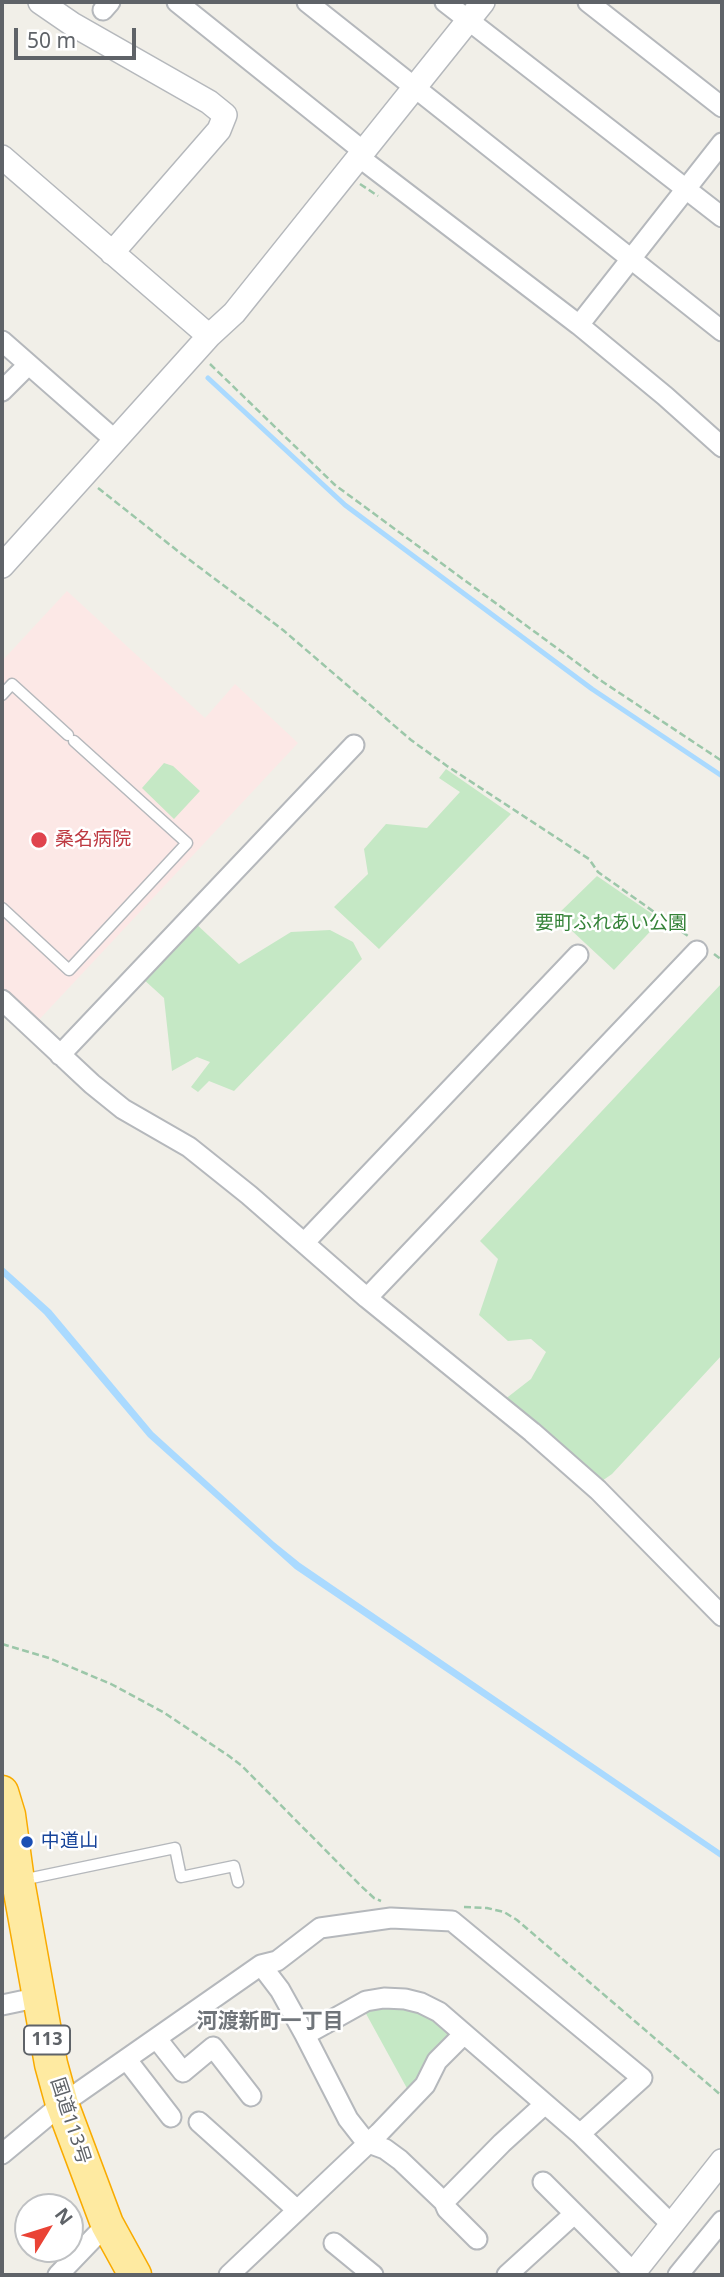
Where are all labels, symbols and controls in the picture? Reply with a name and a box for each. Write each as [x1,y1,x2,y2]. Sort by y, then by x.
scale bar [18,14,140,58]
text: 50 m [27,26,76,54]
place label: 桑名病院 [55,829,131,851]
marker: 桑名病院 [29,830,49,850]
park label: 要町ふれあい公園 [535,913,687,935]
place label: 中道山 [41,1831,98,1853]
marker: 中道山 [19,1834,35,1850]
district label: 河渡新町一丁目 [197,2009,343,2035]
road number: 113 [24,2026,70,2054]
street label: 国道113号 [45,2075,95,2167]
north arrow [14,2193,84,2263]
text: N [49,2202,79,2230]

